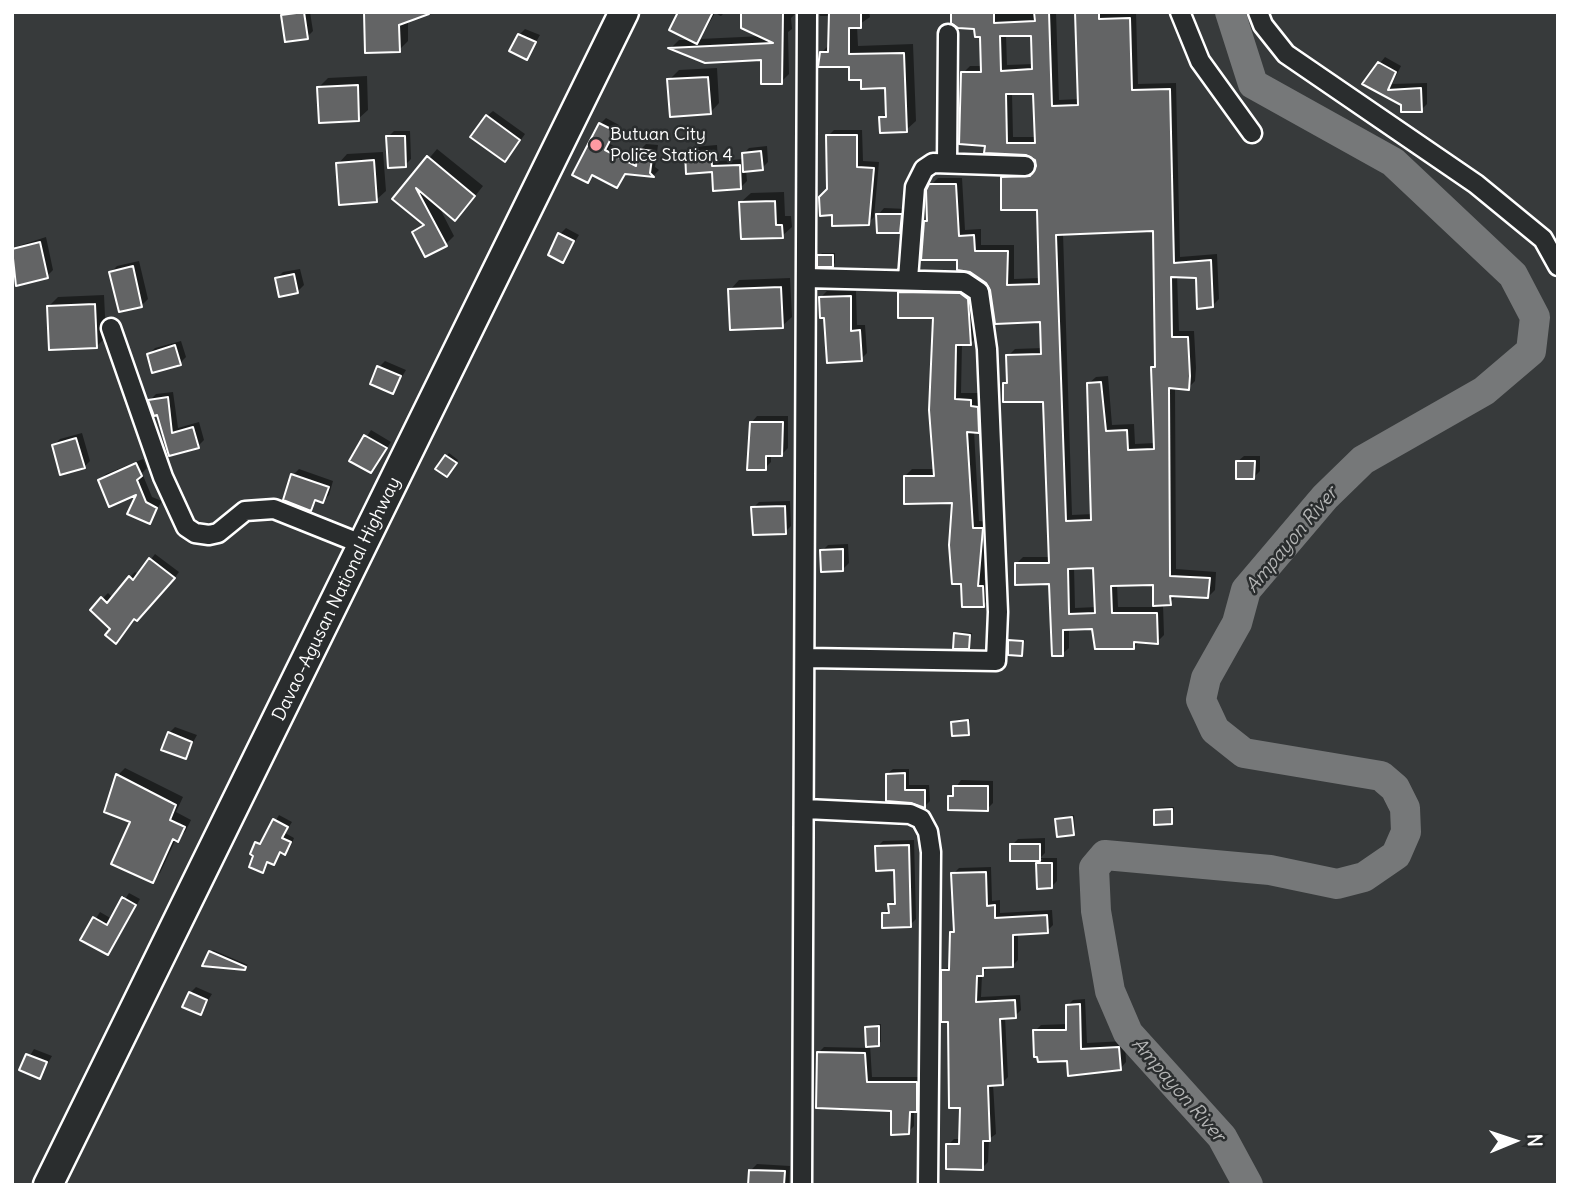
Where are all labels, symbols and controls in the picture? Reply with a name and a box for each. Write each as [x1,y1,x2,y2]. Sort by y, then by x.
place label: Butuan City Police Station 4 [610,124,733,166]
marker: Butuan City Police Station 4 [588,137,604,153]
street label: Davao-Agusan National Highway [268,474,406,724]
water label: Ampayon River [1241,483,1343,597]
water label: Ampayon River [1126,1033,1230,1147]
north arrow [1479,1106,1549,1176]
text: N [1523,1133,1547,1147]

